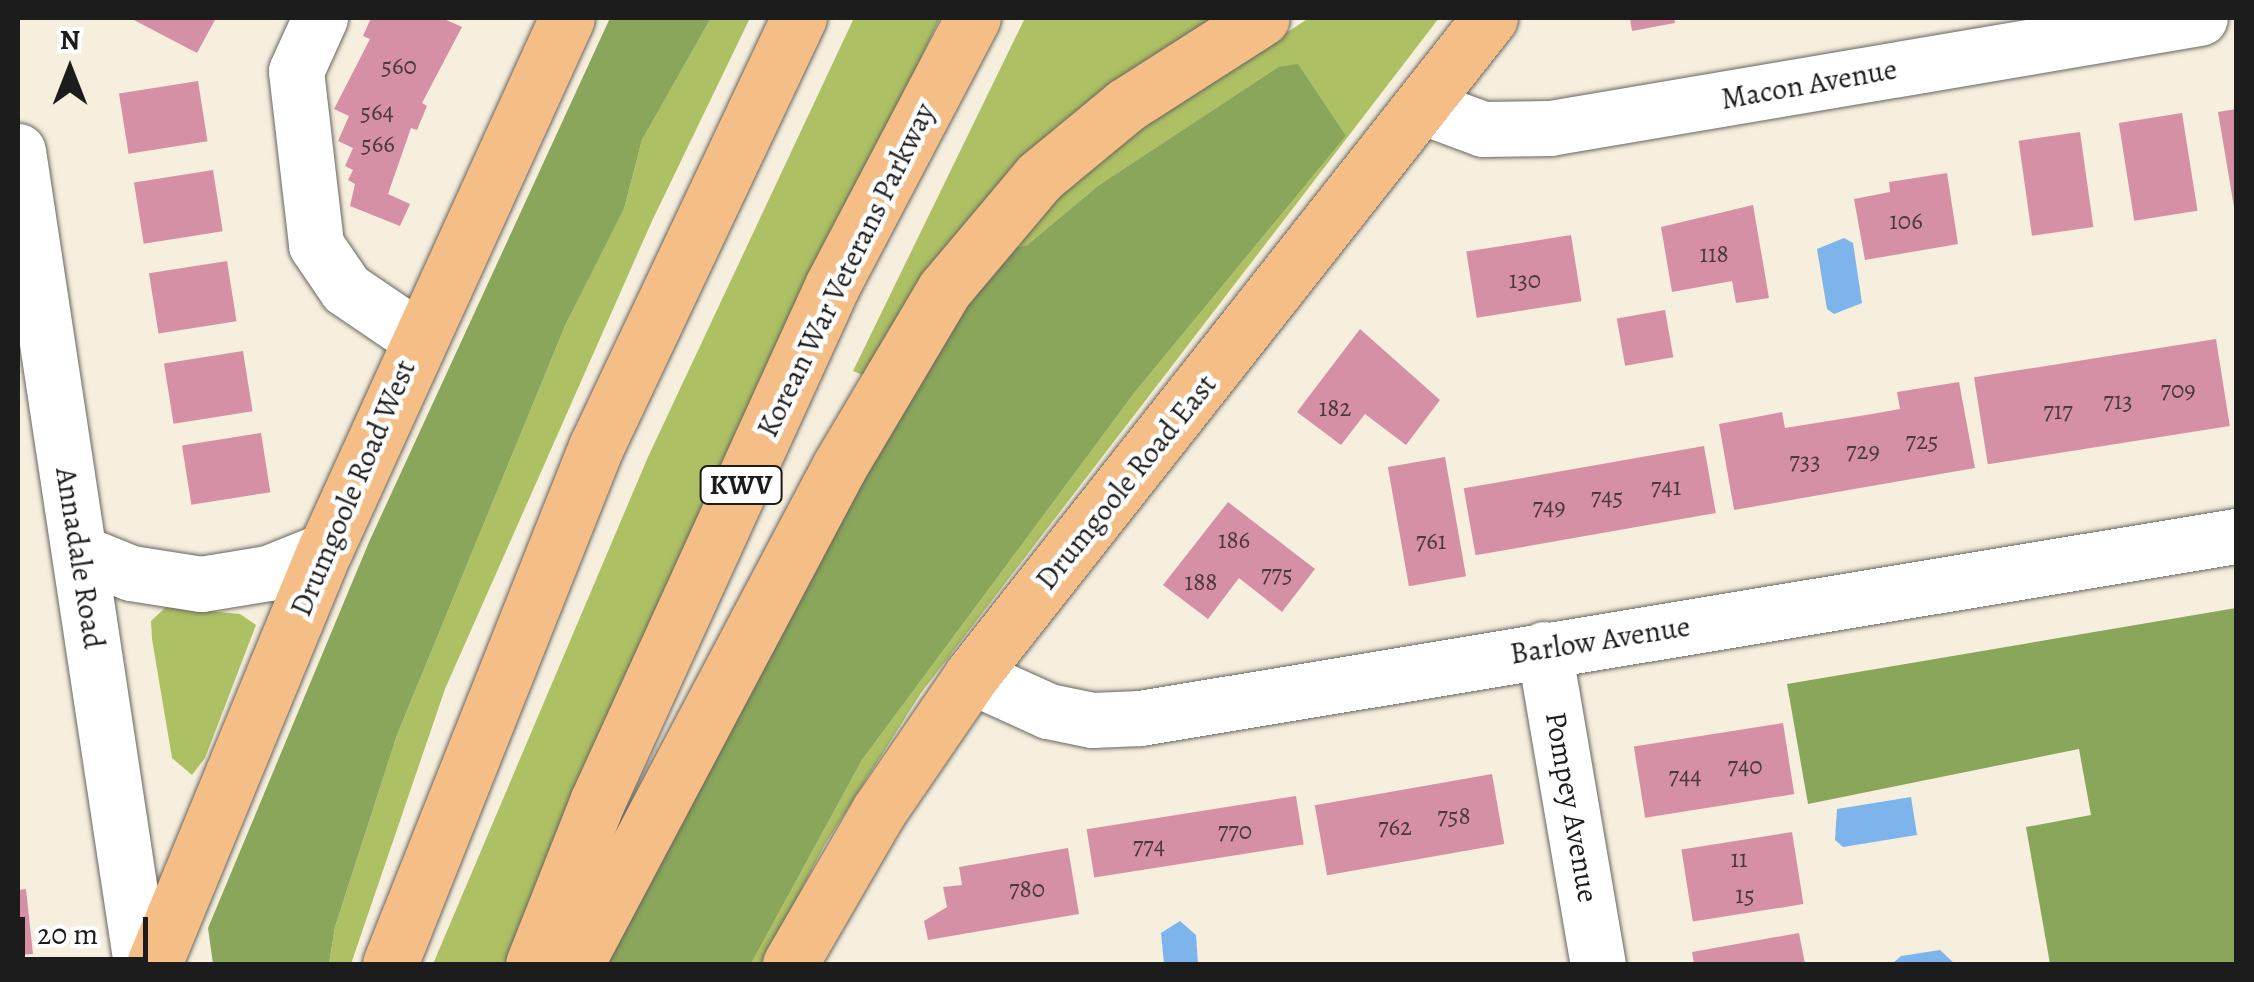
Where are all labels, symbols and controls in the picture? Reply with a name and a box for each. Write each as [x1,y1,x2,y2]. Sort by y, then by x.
north arrow [20,20,120,120]
text: N [60,21,80,59]
house number: 560 [381,51,417,81]
street label: Macon Avenue [1718,51,1900,117]
house number: 564 [360,97,394,127]
street label: Korean War Veterans Parkway [749,97,943,443]
house number: 566 [361,129,395,159]
house number: 106 [1889,206,1923,236]
house number: 118 [1699,239,1729,269]
house number: 130 [1509,265,1541,295]
street label: Drumgoole Road West [283,354,423,622]
street label: Drumgoole Road East [1028,367,1224,597]
house number: 709 [2160,375,2196,405]
house number: 713 [2103,386,2133,416]
house number: 182 [1319,393,1351,423]
house number: 717 [2043,396,2073,426]
house number: 725 [1905,426,1939,456]
house number: 729 [1846,436,1880,466]
house number: 733 [1789,446,1821,476]
road number: KWV [698,462,784,508]
street label: Annadale Road [48,465,112,651]
house number: 741 [1651,472,1681,502]
house number: 745 [1591,482,1623,512]
house number: 749 [1532,492,1566,522]
house number: 186 [1218,525,1250,555]
house number: 761 [1416,526,1446,556]
house number: 775 [1261,559,1293,589]
house number: 188 [1185,567,1217,597]
street label: Barlow Avenue [1508,608,1692,672]
street label: Pompey Avenue [1538,709,1606,905]
house number: 740 [1727,751,1763,781]
house number: 744 [1668,761,1702,791]
house number: 758 [1437,801,1471,831]
house number: 762 [1378,812,1412,842]
house number: 770 [1218,816,1252,846]
house number: 774 [1133,831,1165,861]
house number: 11 [1730,844,1748,874]
house number: 780 [1009,874,1045,904]
house number: 15 [1735,880,1755,910]
scale bar [25,897,152,959]
text: 20 m [37,914,98,954]

